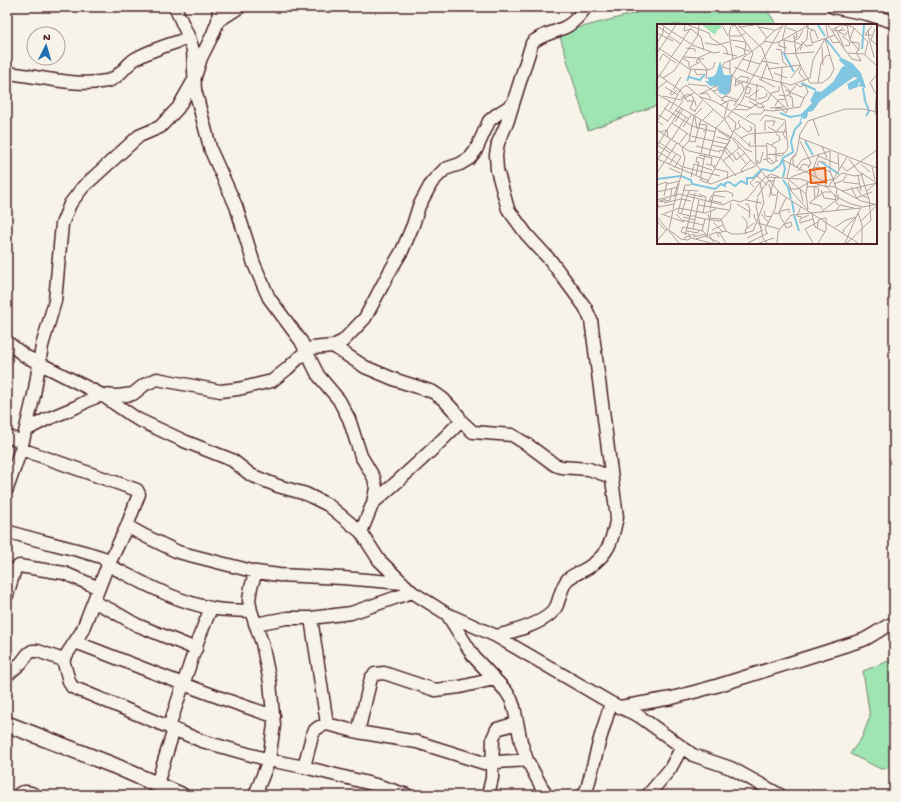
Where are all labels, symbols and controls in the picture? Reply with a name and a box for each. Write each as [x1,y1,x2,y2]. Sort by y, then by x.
inset map [657,24,877,244]
north arrow [26,26,66,66]
text: N [43,32,51,44]

